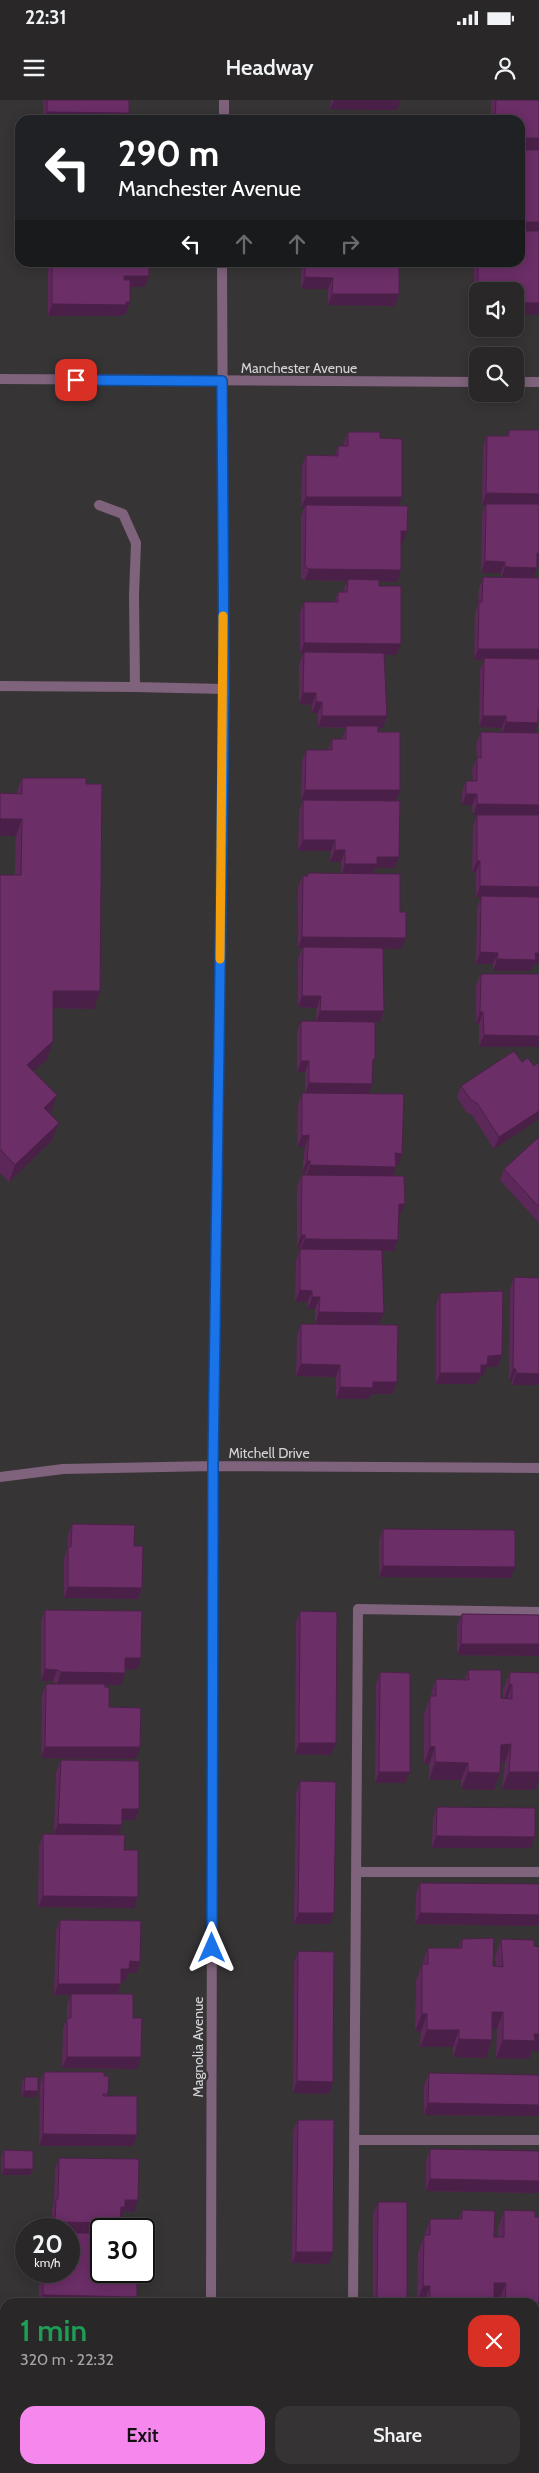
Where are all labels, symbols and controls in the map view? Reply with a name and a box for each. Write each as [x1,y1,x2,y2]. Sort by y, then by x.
text: 22:31 [25,6,67,29]
icon: menu [20,54,48,82]
text: Headway [226,54,313,81]
icon: person [491,54,519,82]
text: 290 m [118,132,219,175]
icon: left [35,135,100,200]
text: Manchester Avenue [118,175,301,202]
icon: left [177,230,205,258]
icon: ahead [230,230,258,258]
icon: ahead [283,230,311,258]
icon: right [336,230,364,258]
map controls [469,282,524,402]
button: sound [469,282,524,337]
button: search [469,347,524,402]
pin [55,359,97,401]
street label: Manchester Avenue [241,359,357,377]
icon: arrive [62,366,90,394]
street label: Mitchell Drive [228,1444,310,1462]
position arrow [185,1921,237,1973]
street label: Magnolia Avenue [189,1996,207,2098]
speed limit sign: 30 [90,2218,155,2283]
text: 20 [32,2229,63,2259]
text: km/h [34,2255,61,2270]
text: 1 min [20,2312,87,2349]
button: close [468,2315,520,2367]
text: 320 m · 22:32 [20,2350,114,2369]
button: Exit [20,2406,265,2464]
button: Share [275,2406,520,2464]

